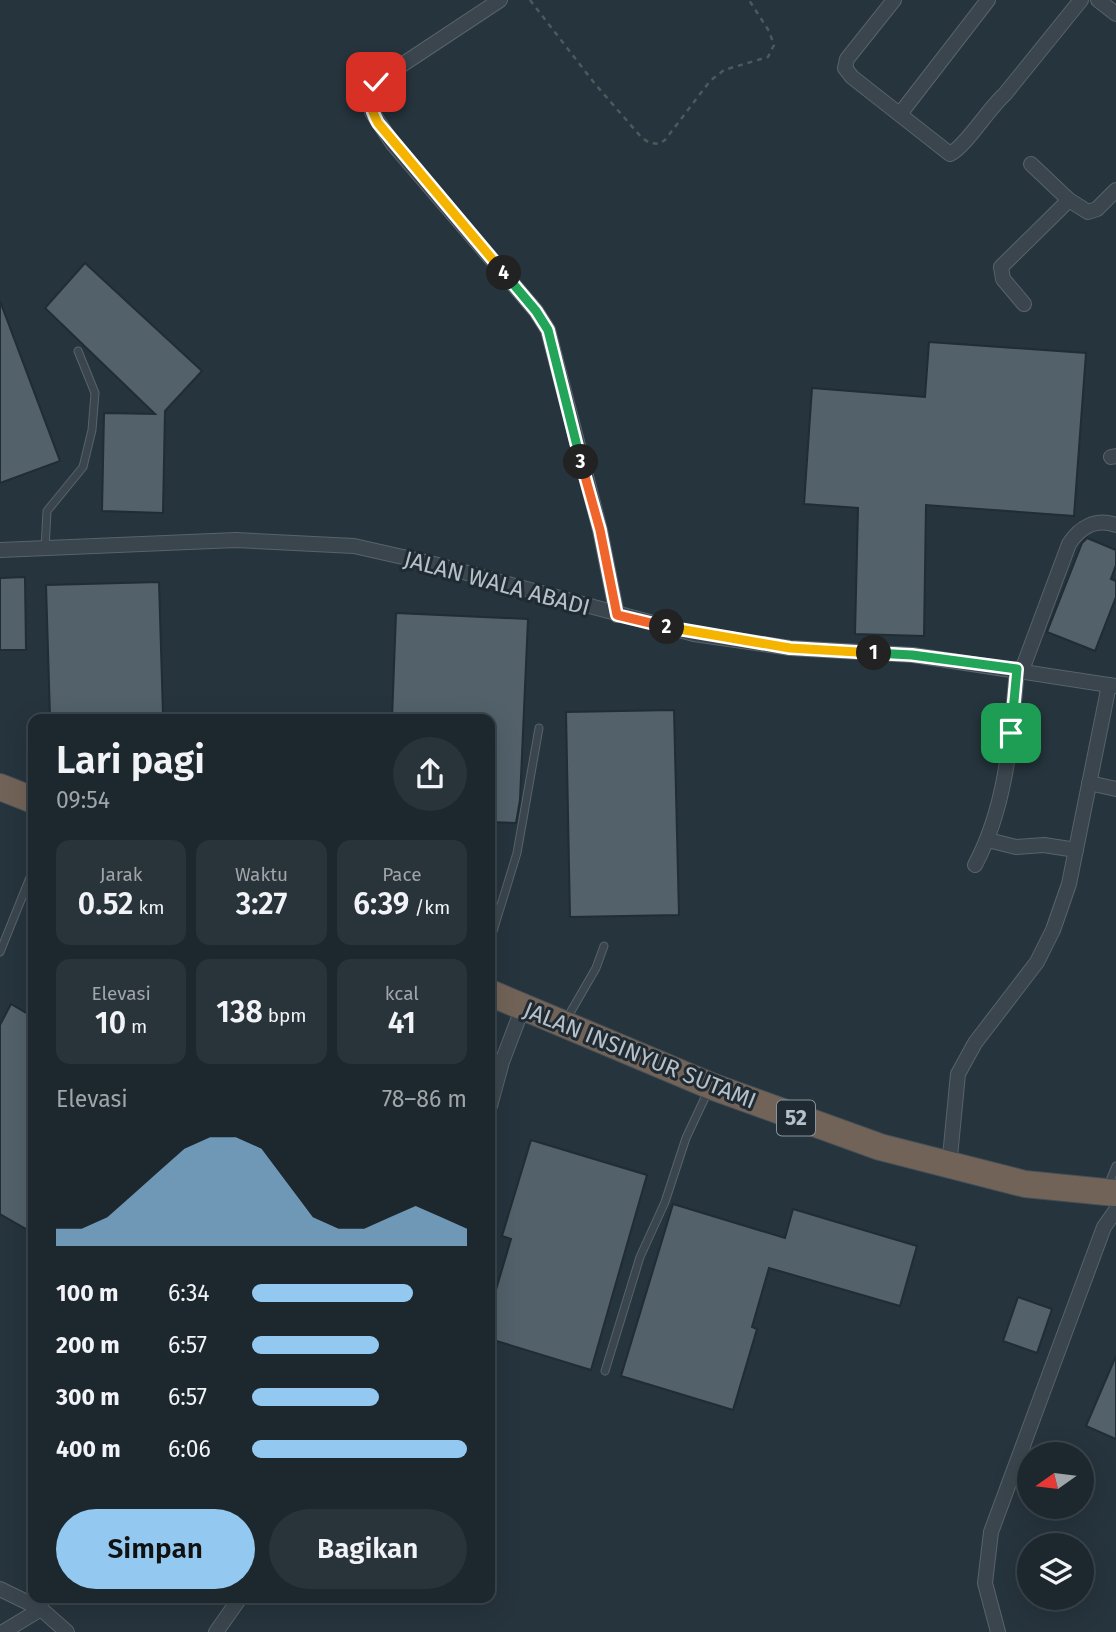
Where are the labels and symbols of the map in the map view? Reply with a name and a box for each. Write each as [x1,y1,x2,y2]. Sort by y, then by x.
pin [346,52,406,112]
pin: 4 [486,256,522,290]
pin: 3 [564,444,598,480]
street label: JALAN WALA ABADI [401,545,593,621]
pin: 2 [650,610,684,644]
pin: 1 [856,636,892,670]
pin [981,703,1041,763]
street label: JALAN INSINYUR SUTAMI [520,995,760,1115]
road number: 52 [777,1100,815,1136]
north arrow [1017,1442,1094,1519]

